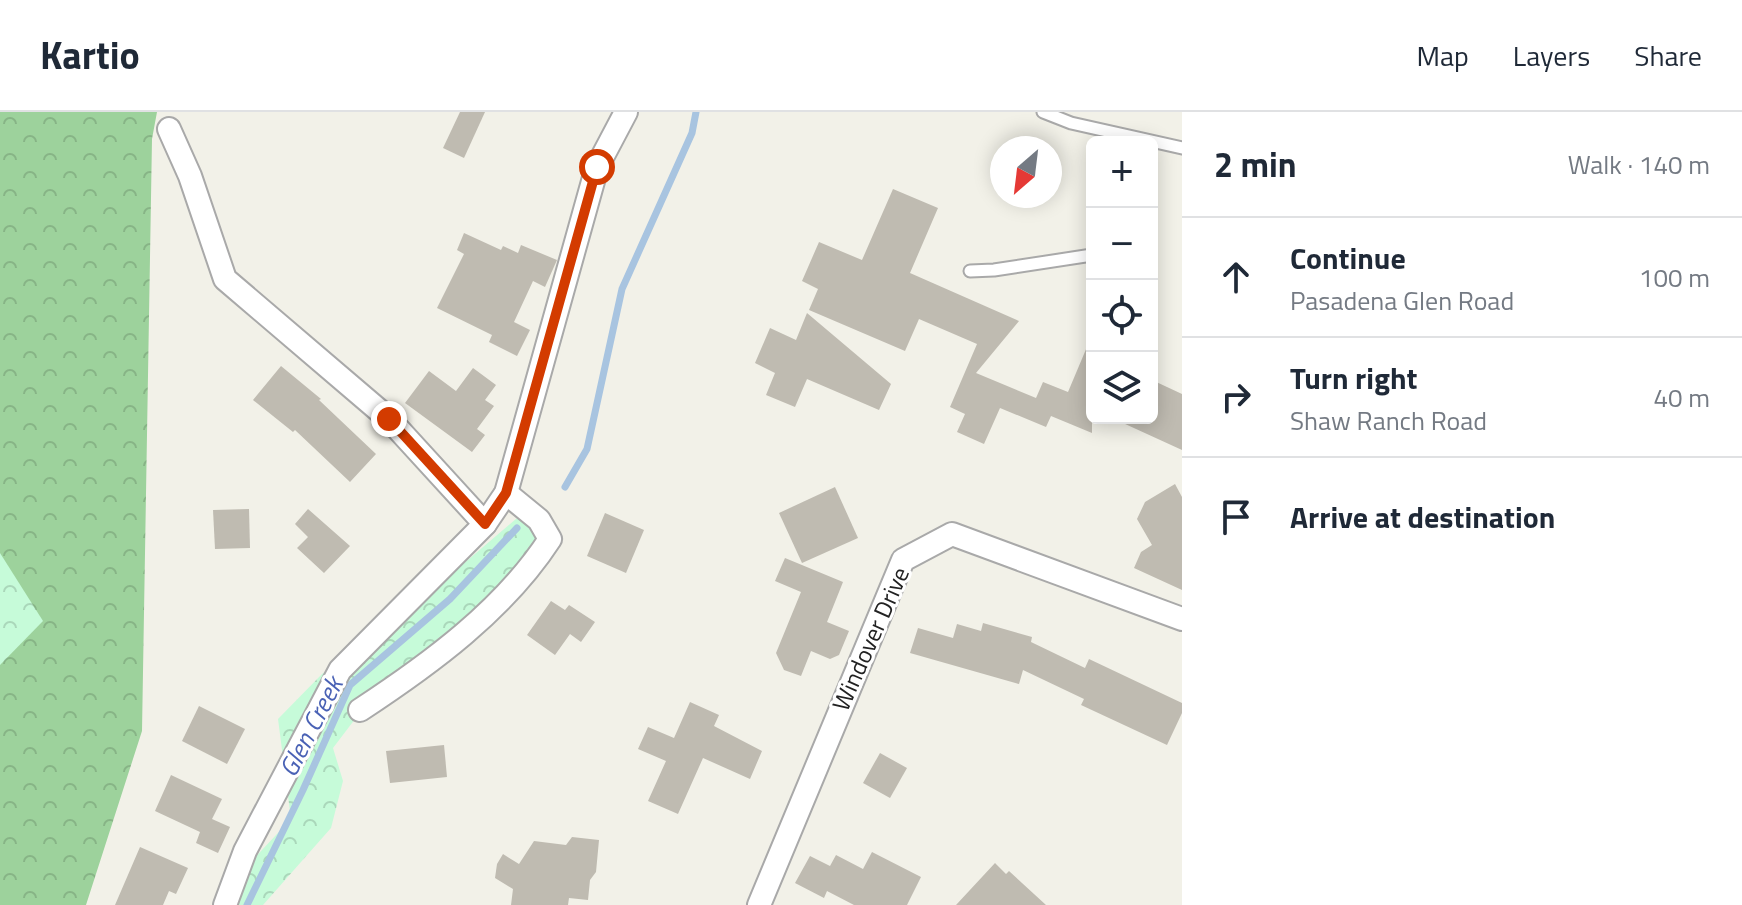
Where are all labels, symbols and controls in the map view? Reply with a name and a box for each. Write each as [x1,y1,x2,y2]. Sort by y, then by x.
text: Kartio [40,26,140,84]
text: Map [1416,34,1469,77]
text: Layers [1513,34,1590,77]
text: Share [1634,34,1702,77]
north arrow [990,136,1062,208]
map controls [1086,136,1158,424]
button: + [1086,136,1158,208]
text: 2 min [1214,138,1297,190]
text: Walk · 140 m [1568,145,1710,184]
route start [579,149,615,185]
button: − [1086,208,1158,280]
text: Continue [1290,235,1406,281]
icon: ahead [1214,255,1258,299]
text: 100 m [1639,258,1710,297]
button: locate [1086,280,1158,352]
text: Pasadena Glen Road [1290,281,1514,320]
button: layers [1086,352,1158,424]
text: Turn right [1290,355,1418,401]
icon: right [1214,375,1258,419]
text: 40 m [1653,378,1710,417]
route end [371,401,407,437]
text: Shaw Ranch Road [1290,401,1487,440]
text: Arrive at destination [1290,494,1555,540]
icon: arrive [1214,495,1258,539]
street label: Windover Drive [822,561,918,716]
water label: Glen Creek [269,667,354,784]

